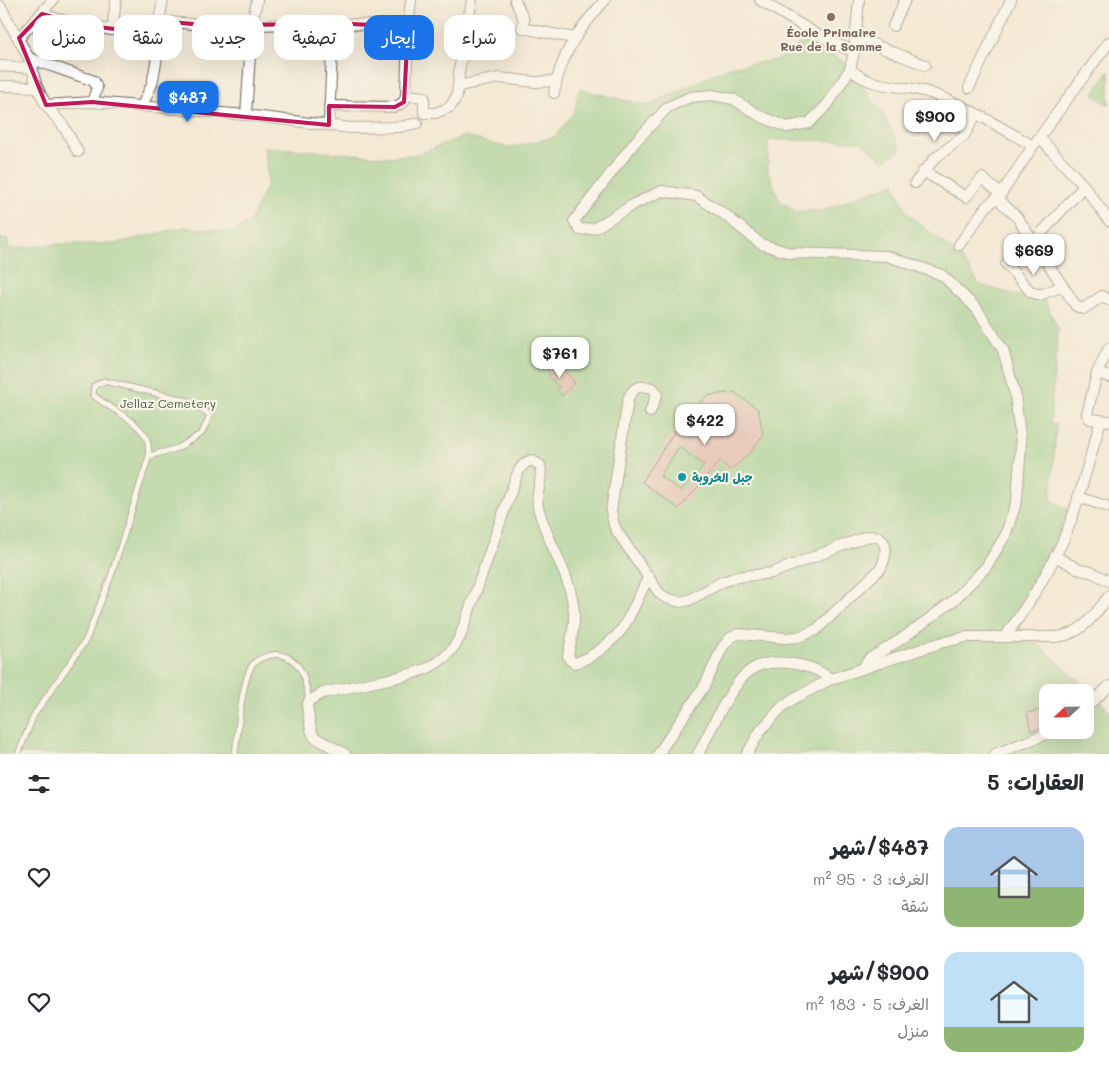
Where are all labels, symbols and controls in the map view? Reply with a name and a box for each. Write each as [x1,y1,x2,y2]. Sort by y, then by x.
marker: École Primaire Rue de la Somme [825,11,837,23]
chip: منزل [33,15,104,60]
chip: شقة [114,15,182,60]
chip: جديد [192,15,264,60]
chip: تصفية [274,15,354,60]
chip: إيجار [364,15,434,60]
chip: شراء [444,15,515,60]
place label: École Primaire Rue de la Somme [780,24,882,54]
pin: $487 [158,80,218,123]
text: $487 [169,86,207,107]
pin: $900 [905,100,965,142]
text: $900 [915,105,955,126]
pin: $669 [1004,234,1064,276]
text: $669 [1015,239,1053,260]
pin: $761 [530,336,590,379]
text: $761 [542,342,578,363]
park label: Jellaz Cemetery [120,395,216,411]
pin: $422 [675,404,735,446]
text: $422 [686,409,724,430]
place label: جبل الخروبة [692,469,753,485]
marker: جبل الخروبة [676,471,688,483]
north arrow [1039,684,1094,739]
map controls [1039,684,1094,739]
text: العقارات: 5 [987,768,1084,795]
icon: filters [25,770,53,798]
text: $487/شهر [831,833,929,860]
icon: home [984,847,1044,907]
icon: heart [25,863,53,891]
text: الغرف: 3 · 95 m² [813,868,929,889]
text: شقة [901,895,929,916]
text: $900/شهر [829,958,929,985]
icon: home [984,972,1044,1032]
icon: heart [25,988,53,1016]
text: الغرف: 5 · 183 m² [805,993,929,1014]
text: منزل [897,1020,929,1041]

